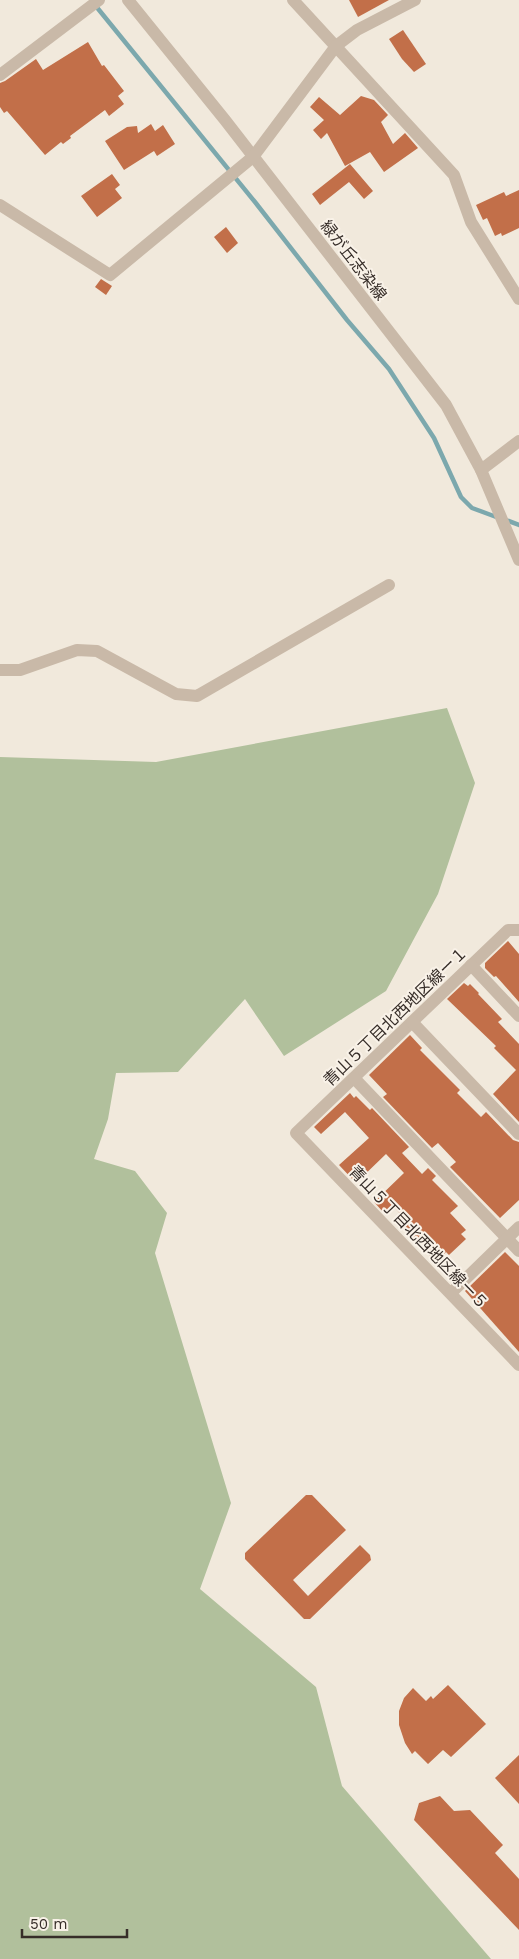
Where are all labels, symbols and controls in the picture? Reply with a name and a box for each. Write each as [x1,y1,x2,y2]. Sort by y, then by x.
street label: 緑が丘志染線 [317,217,391,304]
street label: 青山５丁目北西地区線ー１ [320,943,471,1090]
street label: 青山５丁目北西地区線ー５ [345,1162,492,1313]
scale bar [22,1906,128,1938]
text: 50 m [30,1915,67,1933]

